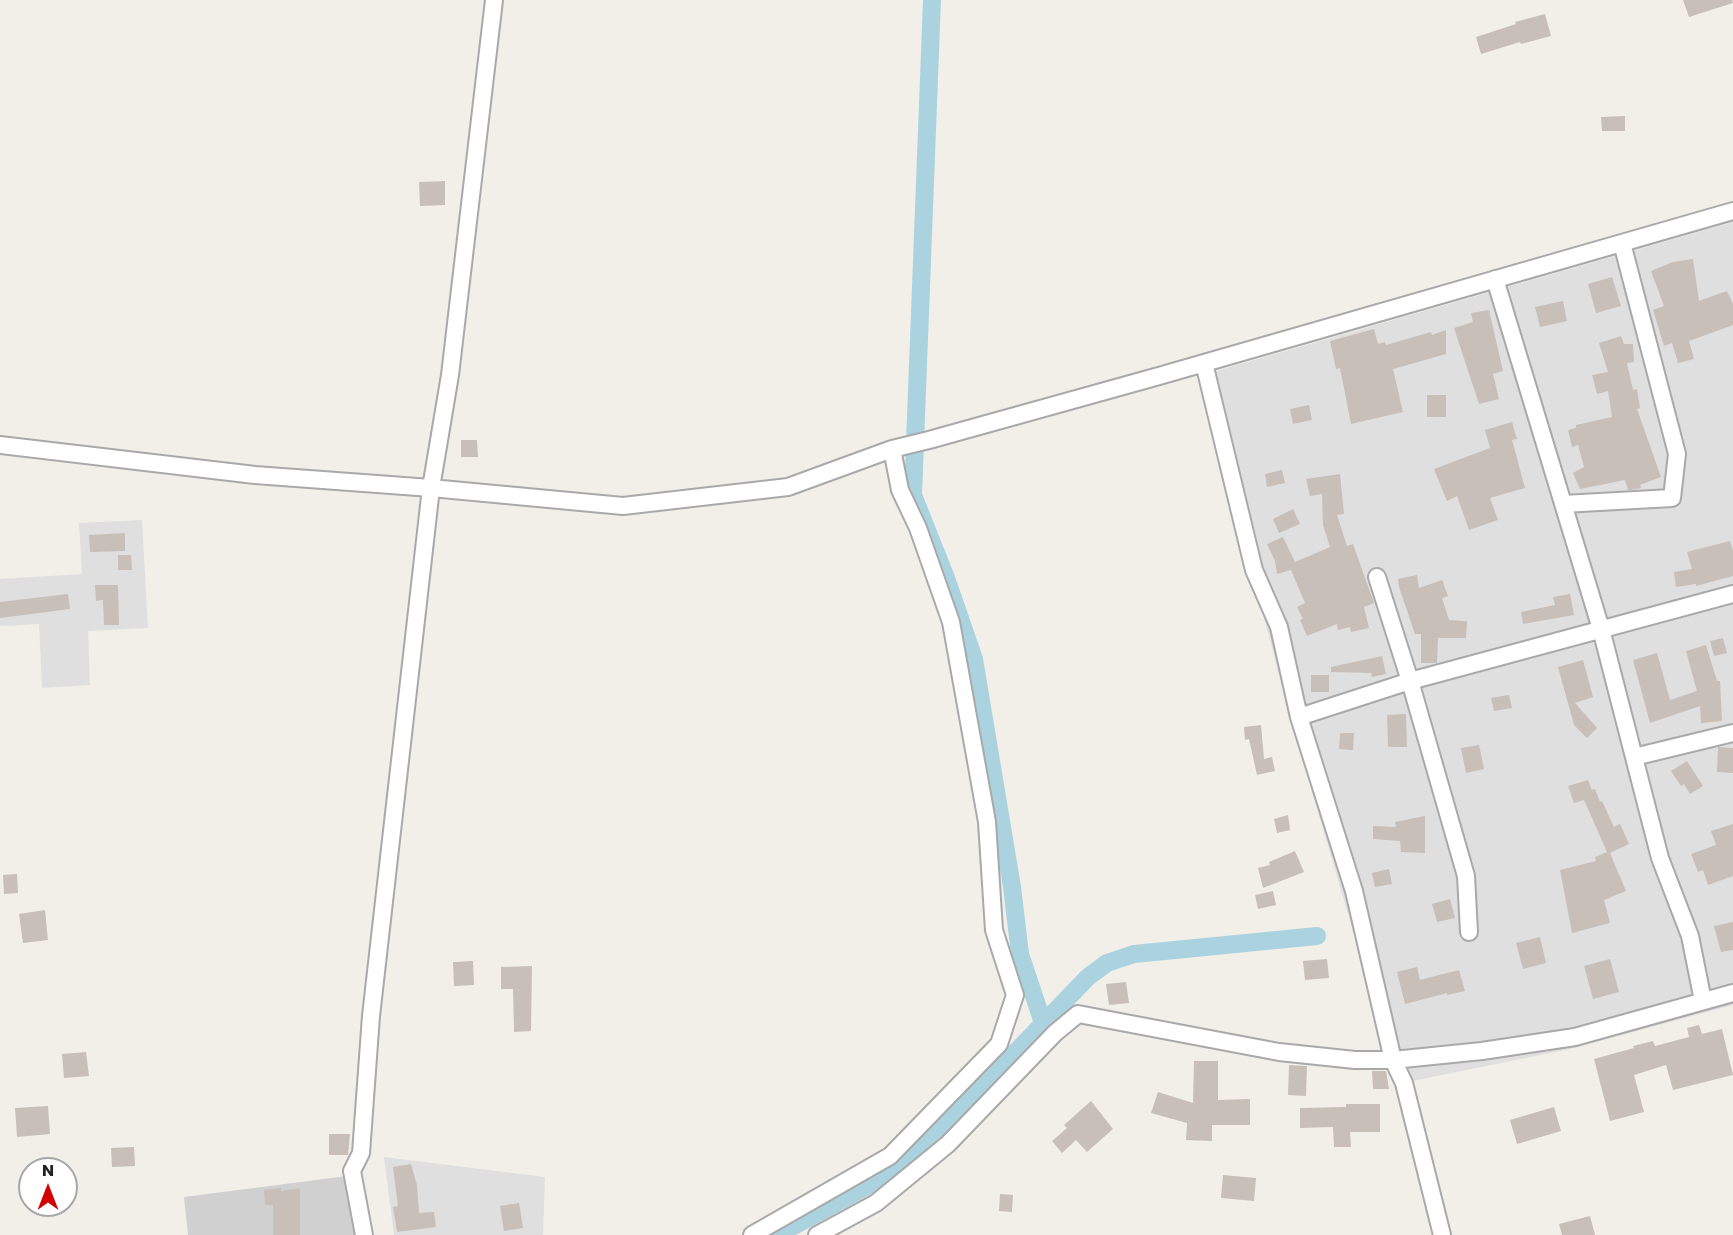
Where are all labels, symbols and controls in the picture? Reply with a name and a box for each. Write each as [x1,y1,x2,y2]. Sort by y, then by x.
north arrow [18,1157,78,1217]
text: N [42,1159,54,1182]

